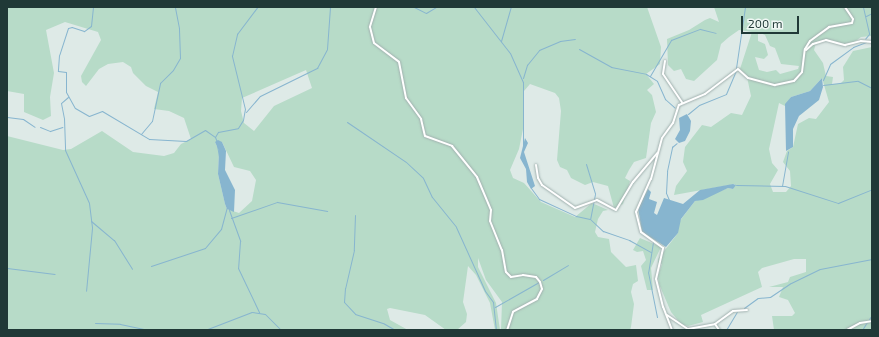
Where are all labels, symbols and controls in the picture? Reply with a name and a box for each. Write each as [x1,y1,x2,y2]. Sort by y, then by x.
scale bar [743,8,801,34]
text: 200 m [748,16,782,30]

